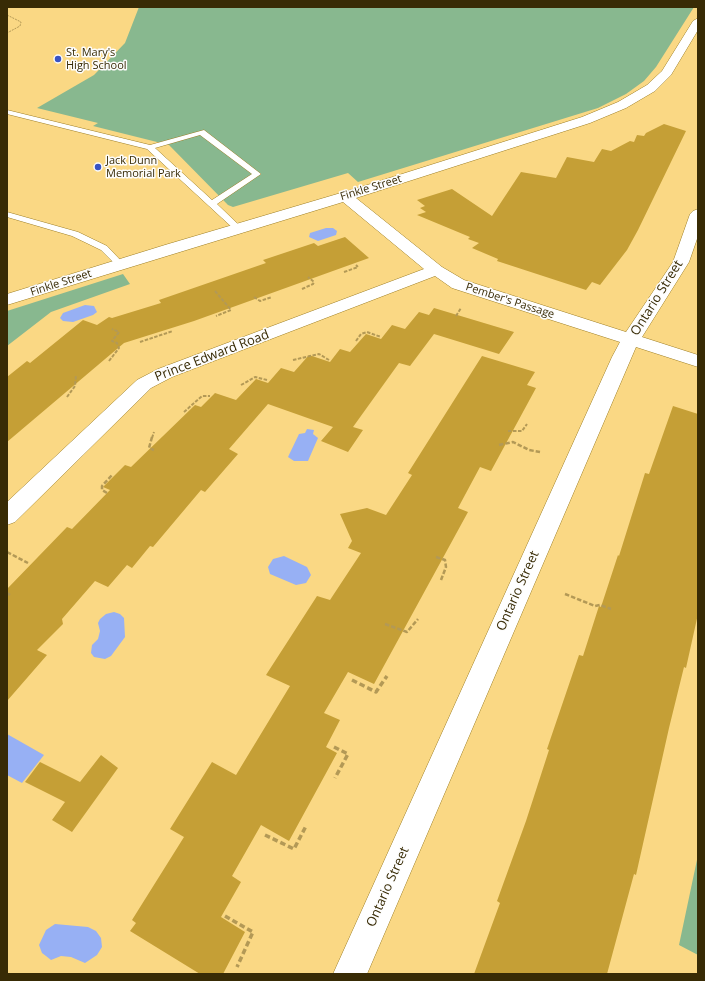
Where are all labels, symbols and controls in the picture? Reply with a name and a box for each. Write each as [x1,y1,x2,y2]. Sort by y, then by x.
place label: St. Mary's High School [66,46,127,72]
marker: St. Mary's High School [53,54,63,64]
place label: Jack Dunn Memorial Park [106,154,181,180]
marker: Jack Dunn Memorial Park [93,162,103,172]
street label: Finkle Street [339,172,403,204]
street label: Ontario Street [628,257,686,339]
street label: Finkle Street [29,267,93,299]
street label: Pember's Passage [464,280,556,322]
street label: Prince Edward Road [153,327,271,385]
street label: Ontario Street [493,549,543,633]
street label: Ontario Street [363,845,413,929]

